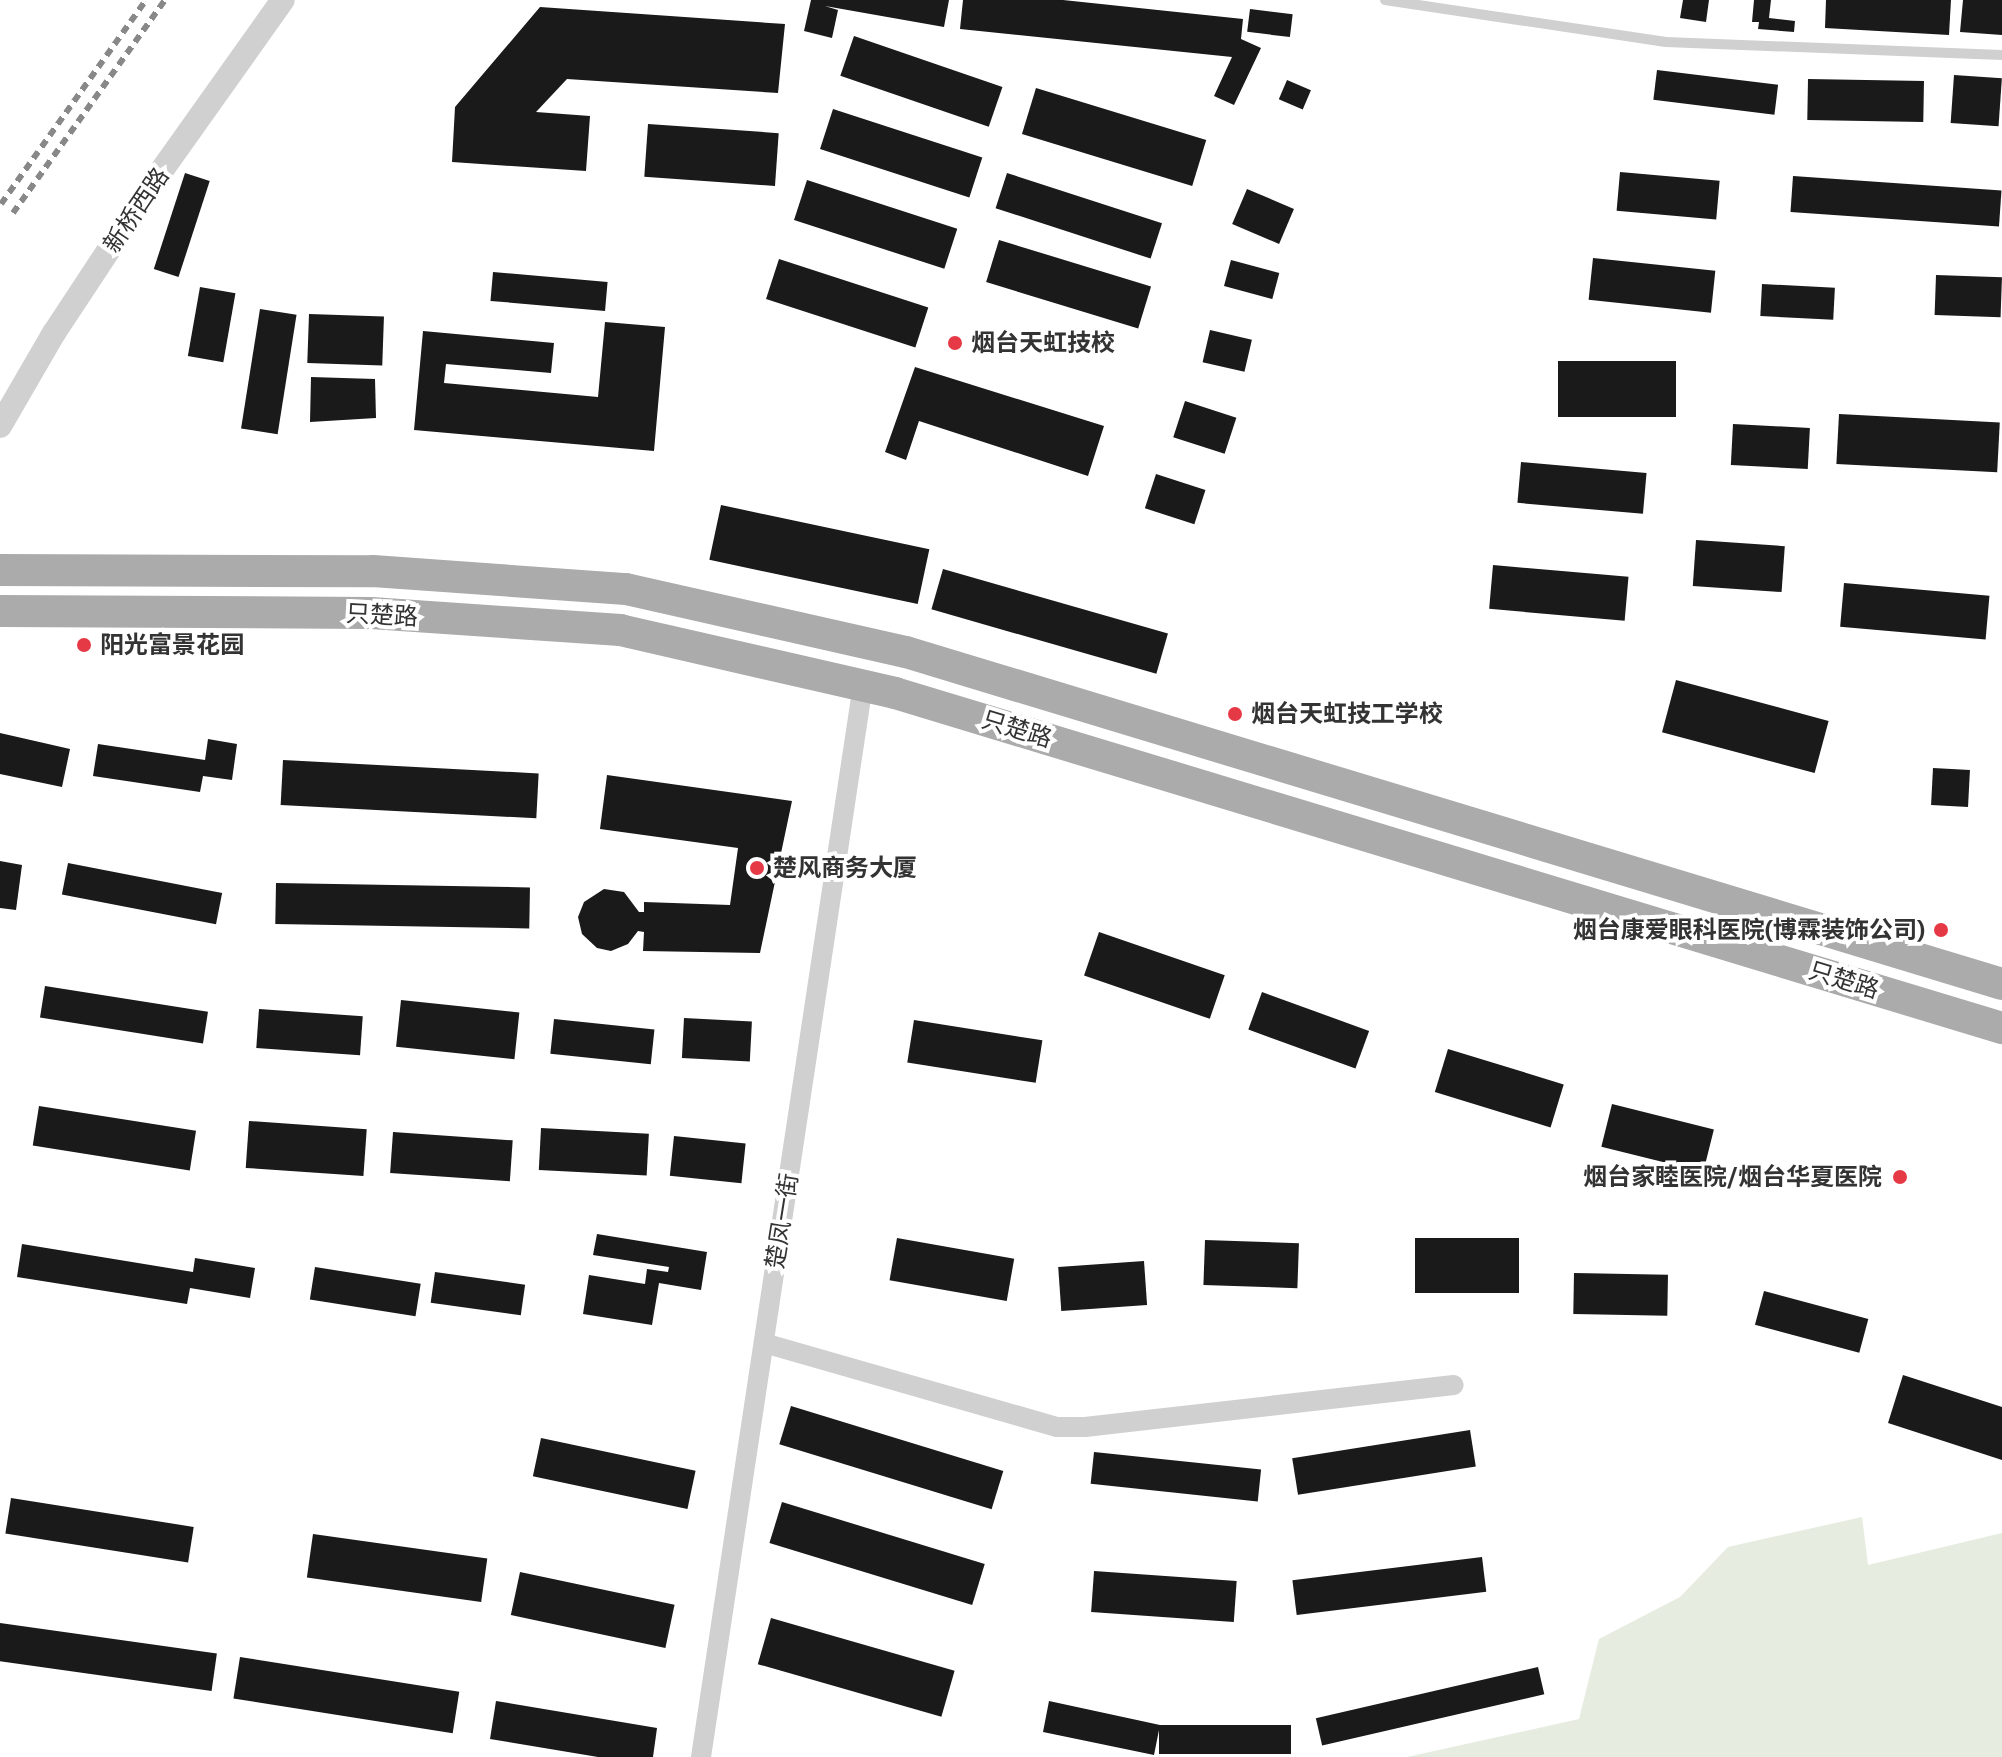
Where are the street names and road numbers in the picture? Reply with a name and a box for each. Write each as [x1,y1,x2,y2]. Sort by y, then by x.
street label: 新桥西路 [97,162,175,258]
street label: 只楚路 [345,599,419,631]
street label: 只楚路 [978,705,1056,753]
street label: 只楚路 [1805,956,1883,1004]
street label: 楚凤一街 [760,1171,804,1271]

